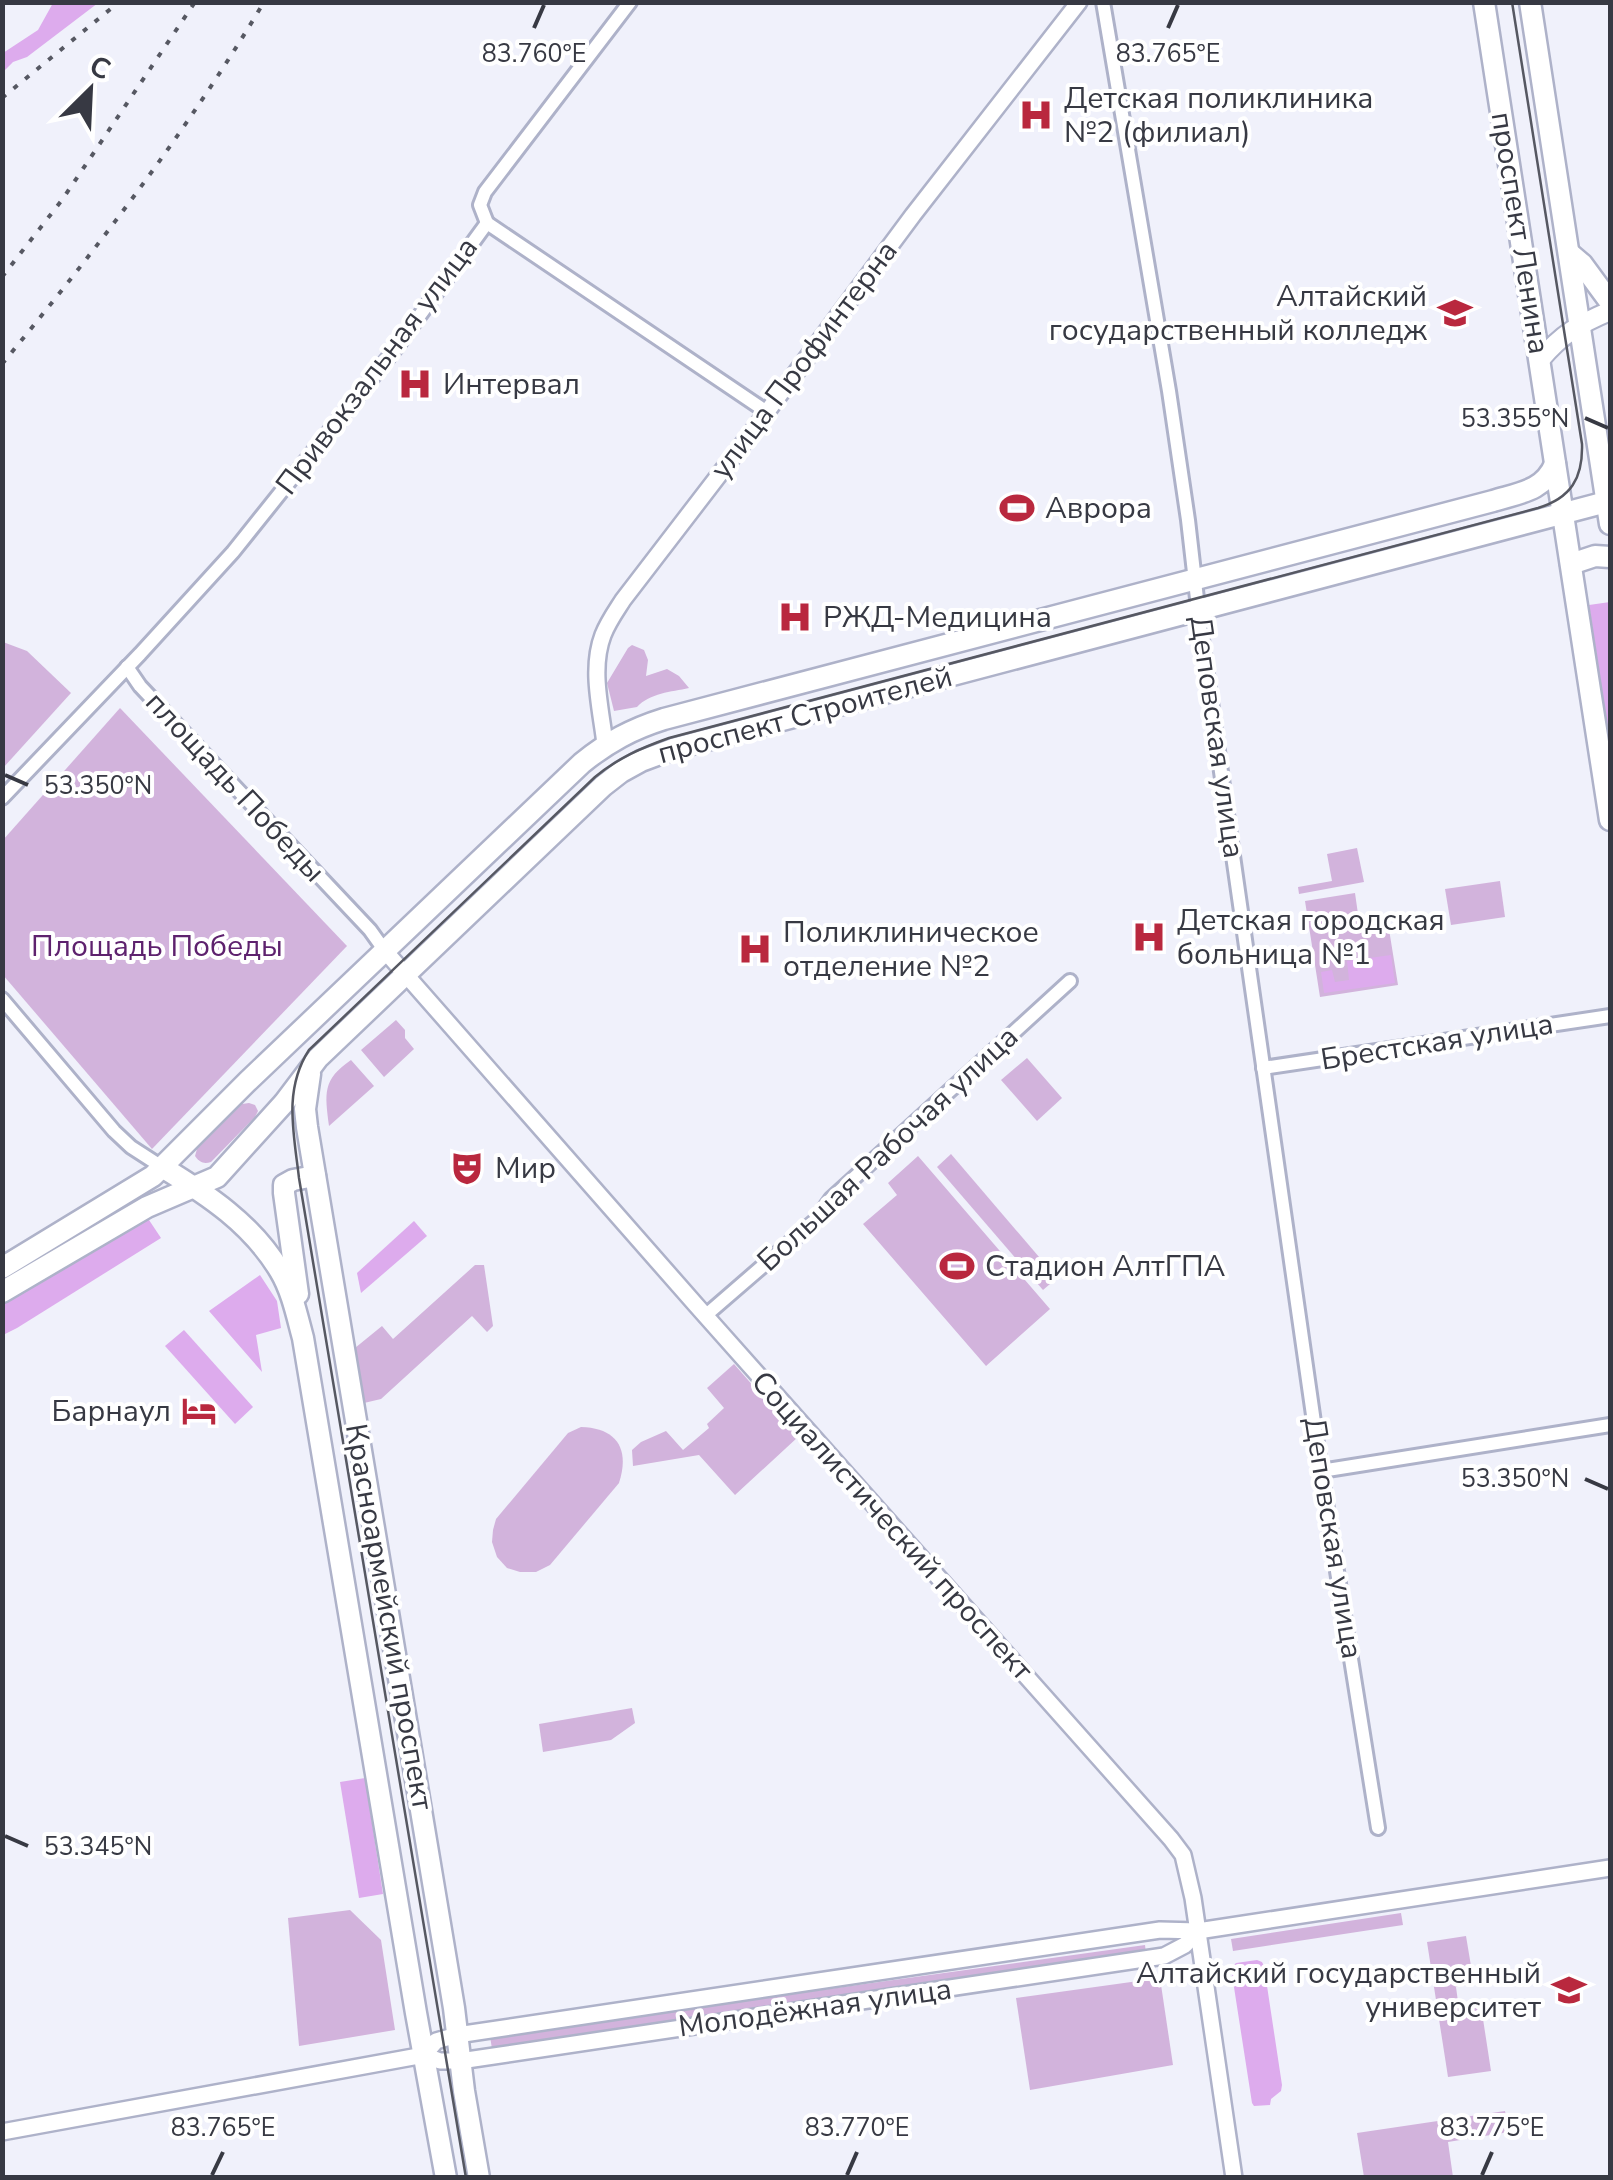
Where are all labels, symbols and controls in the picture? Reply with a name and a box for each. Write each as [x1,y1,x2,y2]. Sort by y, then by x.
text: 83.760°E [482,37,586,71]
text: 83.765°E [1116,37,1220,71]
north arrow [40,40,140,140]
text: С [83,47,116,89]
place label: Детская поликлиника №2 (филиал) [1064,78,1373,153]
hospital icon: Детская поликлиника №2 (филиал) [1017,96,1055,134]
street label: проспект Ленина [1481,109,1559,357]
street label: Привокзальная улица [266,229,488,503]
street label: улица Профинтерна [701,232,907,488]
place label: Алтайский государственный колледж [1049,276,1427,351]
school or university icon: Алтайский государственный колледж [1436,294,1474,332]
place label: Интервал [443,364,580,405]
hospital icon: Интервал [396,365,434,403]
text: 53.355°N [1461,402,1569,436]
place label: Аврора [1045,488,1152,529]
sports icon: Аврора [998,489,1036,527]
place label: РЖД-Медицина [823,597,1052,638]
hospital icon: РЖД-Медицина [776,598,814,636]
street label: Деповская улица [1180,613,1254,861]
street label: проспект Строителей [653,656,957,774]
street label: площадь Победы [136,683,334,891]
text: 53.350°N [44,769,152,803]
place label: Детская городская больница №1 [1177,900,1445,975]
place label: Поликлиническое отделение №2 [783,912,1039,987]
hospital icon: Детская городская больница №1 [1130,918,1168,956]
park label: Площадь Победы [31,926,283,967]
hospital icon: Поликлиническое отделение №2 [736,930,774,968]
street label: Брестская улица [1318,1003,1556,1081]
street label: Большая Рабочая улица [749,1017,1027,1281]
place label: Мир [495,1148,556,1189]
theatre icon: Мир [448,1149,486,1187]
place label: Стадион АлтГПА [985,1246,1226,1287]
sports icon: Стадион АлтГПА [938,1247,976,1285]
street label: Социалистический проспект [742,1362,1043,1690]
place label: Барнаул [51,1391,171,1432]
hotel icon: Барнаул [180,1392,218,1430]
street label: Деповская улица [1294,1414,1372,1662]
street label: Красноармейский проспект [335,1421,443,1814]
text: 53.350°N [1461,1462,1569,1496]
text: 53.345°N [44,1830,152,1864]
place label: Алтайский государственный университет [1136,1953,1542,2028]
street label: Молодёжная улица [676,1969,954,2047]
school or university icon: Алтайский государственный университет [1550,1971,1588,2009]
text: 83.765°E [171,2111,275,2145]
text: 83.770°E [805,2111,909,2145]
text: 83.775°E [1440,2111,1544,2145]

